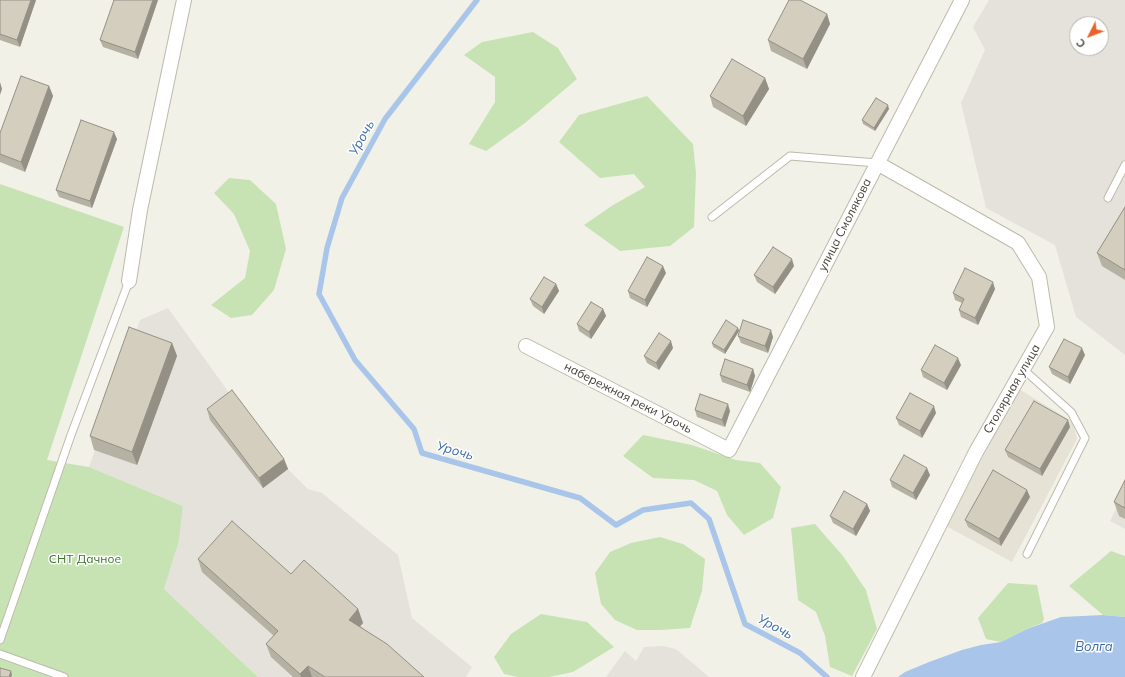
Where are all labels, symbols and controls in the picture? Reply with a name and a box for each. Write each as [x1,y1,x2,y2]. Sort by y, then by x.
north arrow [1069,16,1109,56]
text: С [1073,36,1089,51]
water label: Урочь [346,118,378,158]
street label: улица Смолякова [815,176,875,274]
street label: Столярная улица [981,342,1043,436]
street label: набережная реки Урочь [562,359,694,437]
water label: Урочь [435,438,475,464]
park label: СНТ Дачное [49,552,121,566]
water label: Урочь [755,611,795,643]
water label: Волга [1075,639,1113,655]

